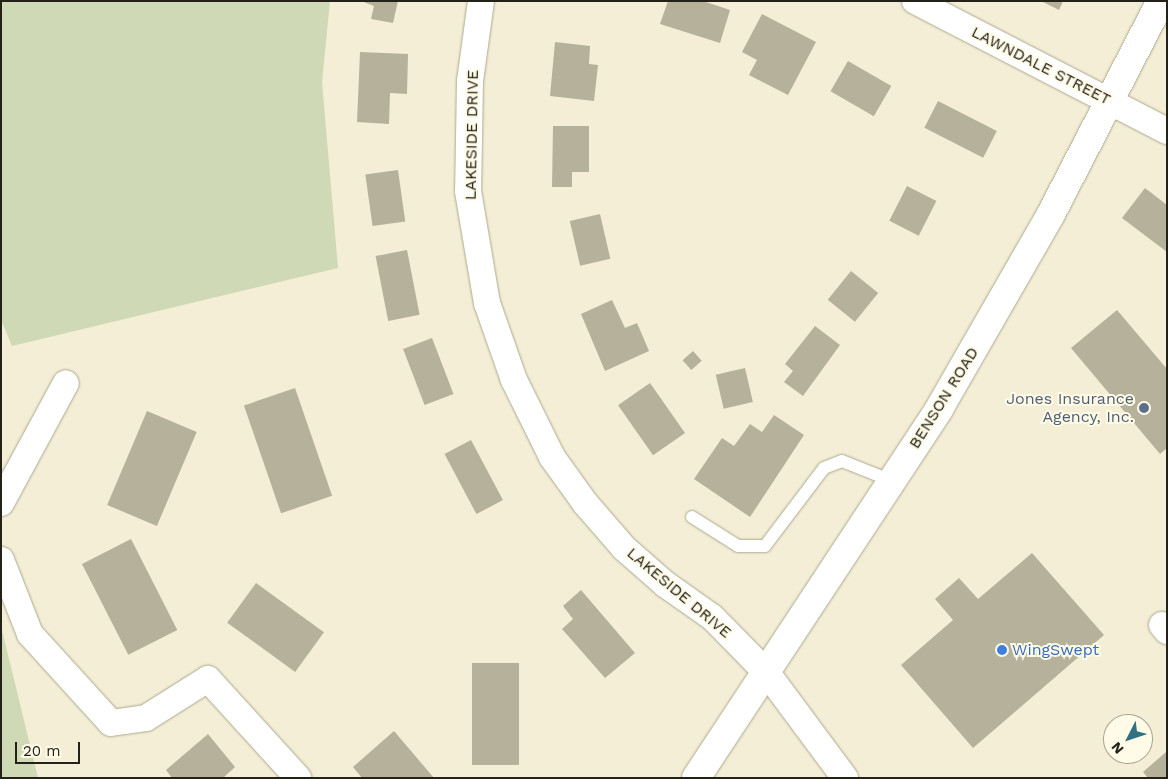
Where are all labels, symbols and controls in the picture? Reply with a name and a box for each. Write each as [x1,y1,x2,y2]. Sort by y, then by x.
street label: LAWNDALE STREET [968,23,1114,109]
street label: LAKESIDE DRIVE [461,70,483,200]
street label: BENSON ROAD [905,344,983,452]
place label: Jones Insurance Agency, Inc. [1006,389,1134,427]
marker: Jones Insurance Agency, Inc. [1138,402,1150,414]
street label: LAKESIDE DRIVE [623,544,735,642]
place label: WingSwept [1012,640,1099,660]
marker: WingSwept [996,644,1008,656]
north arrow [1103,714,1153,764]
scale bar [18,732,82,764]
text: N [1108,739,1127,757]
text: 20 m [23,742,61,760]

